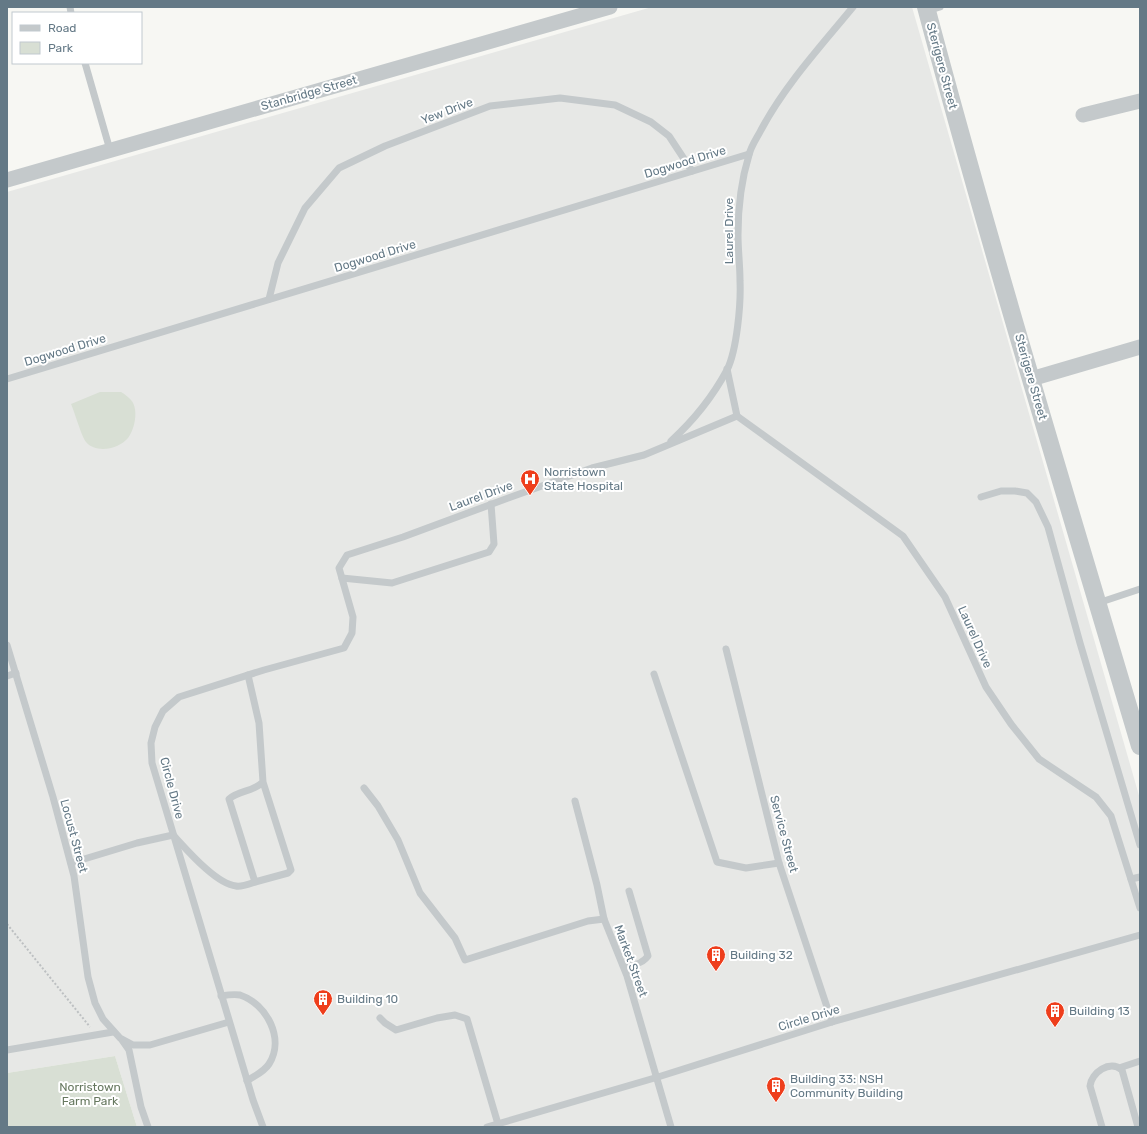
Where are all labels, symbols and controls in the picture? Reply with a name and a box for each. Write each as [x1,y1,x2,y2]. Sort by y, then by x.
legend [12,12,142,64]
text: Road [48,21,76,35]
street label: Sterigere Street [924,21,960,111]
text: Park [48,41,74,55]
street label: Stanbridge Street [259,73,359,113]
street label: Yew Drive [419,95,475,127]
street label: Dogwood Drive [643,143,728,181]
street label: Laurel Drive [722,197,736,264]
street label: Dogwood Drive [333,237,418,275]
street label: Dogwood Drive [23,331,108,369]
street label: Sterigere Street [1012,332,1050,422]
place label: Norristown State Hospital [544,465,623,493]
hospital icon: Norristown State Hospital [519,468,541,496]
street label: Laurel Drive [447,478,515,514]
street label: Laurel Drive [955,604,995,670]
street label: Circle Drive [157,756,187,821]
street label: Service Street [767,794,801,874]
street label: Locust Street [57,798,91,875]
street label: Market Street [611,923,651,999]
building icon: Building 32 [705,944,727,972]
place label: Building 32 [730,948,793,962]
building icon: Building 10 [312,988,334,1016]
place label: Building 10 [337,992,398,1006]
building icon: Building 13 [1044,1000,1066,1028]
street label: Circle Drive [777,1002,842,1034]
place label: Building 13 [1069,1004,1130,1018]
place label: Building 33: NSH Community Building [790,1072,903,1100]
building icon: Building 33: NSH Community Building [765,1075,787,1103]
park label: Norristown Farm Park [59,1080,121,1108]

